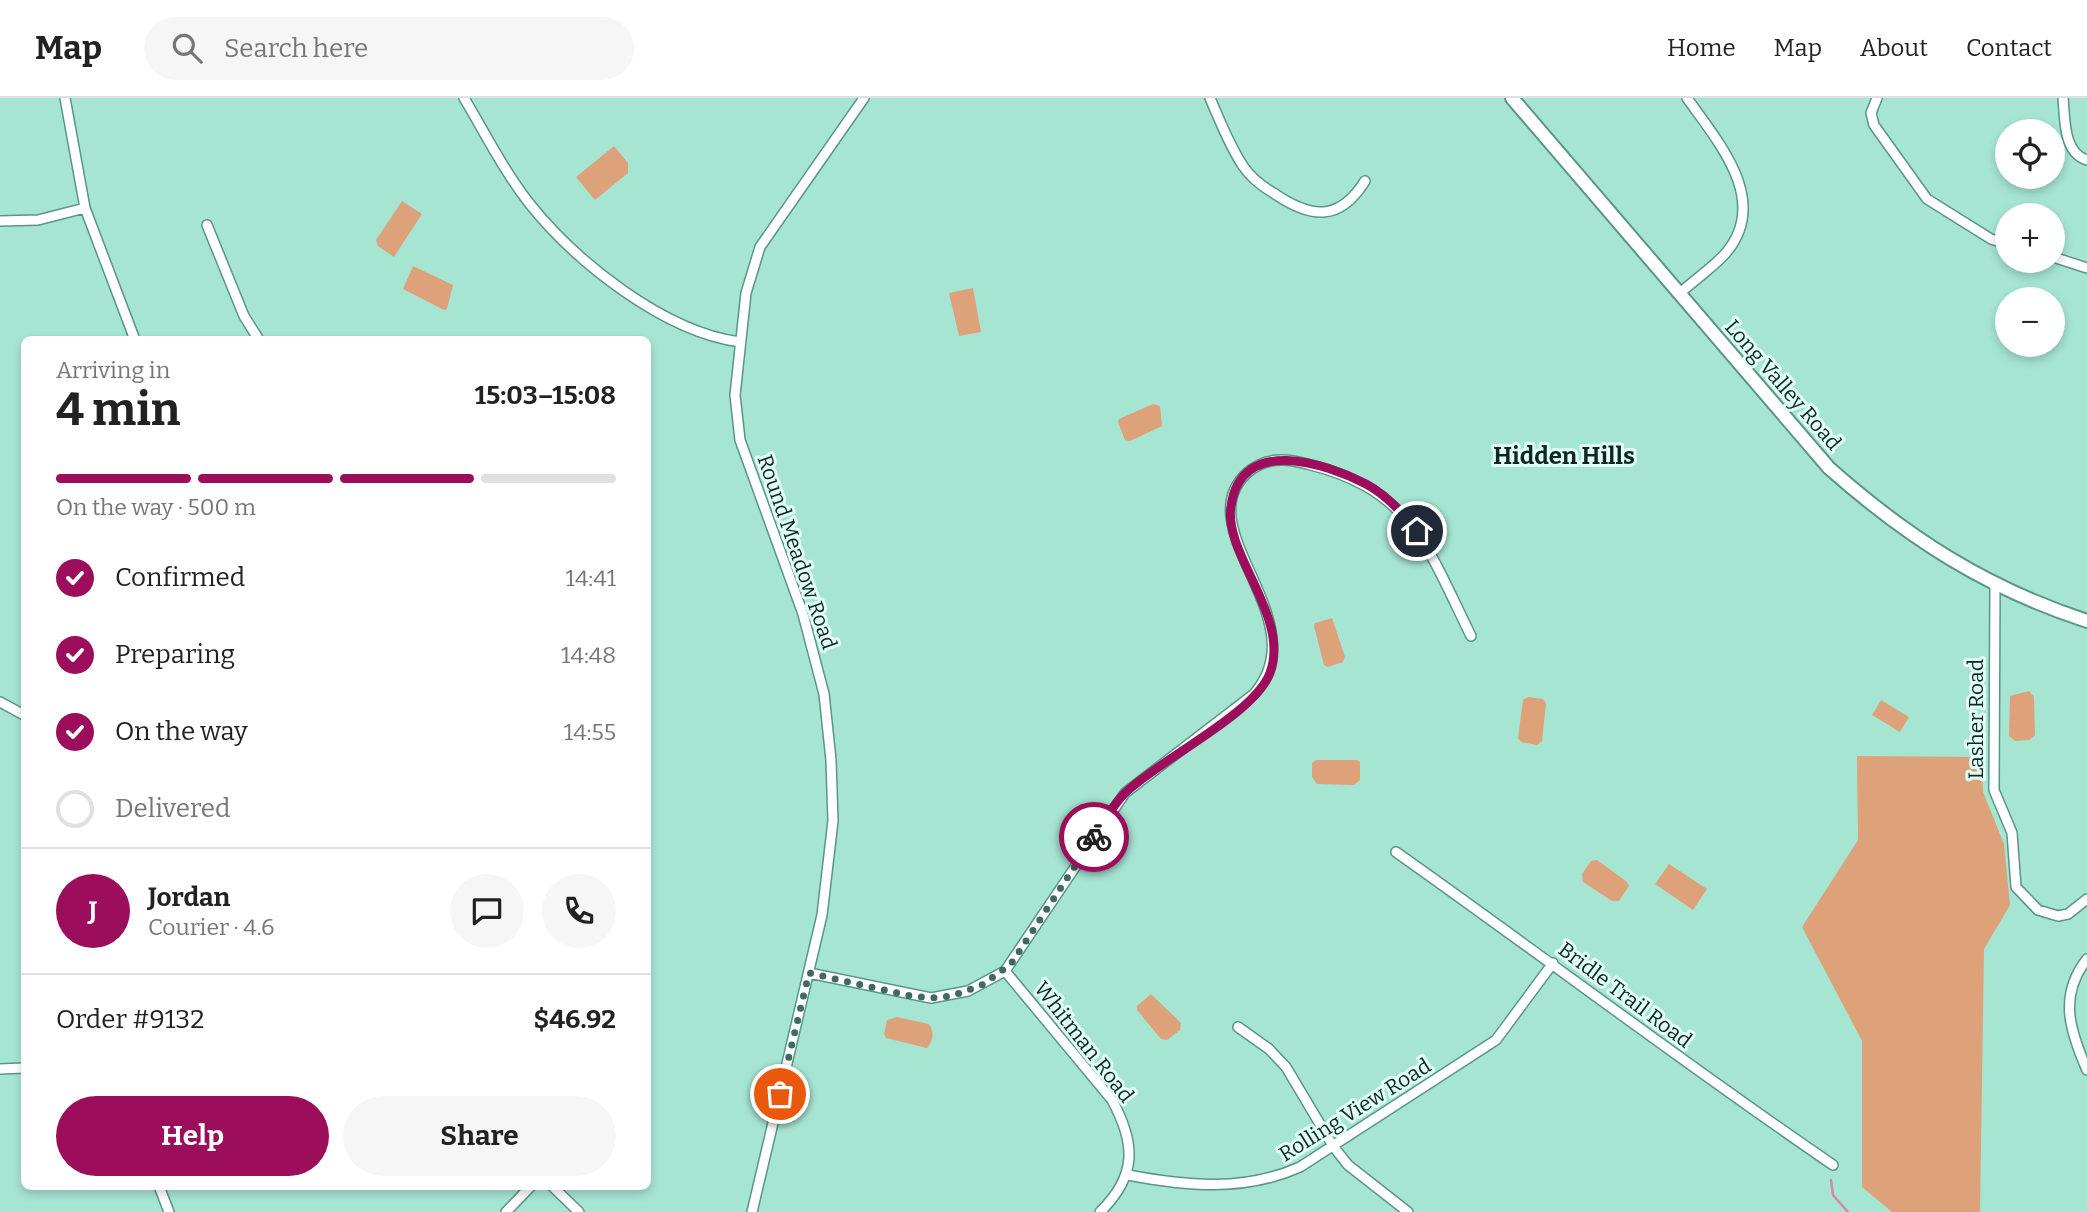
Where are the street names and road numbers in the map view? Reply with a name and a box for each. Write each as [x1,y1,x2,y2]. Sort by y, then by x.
street label: Long Valley Road [1719,314,1847,456]
street label: Round Meadow Road [751,451,843,653]
street label: Lasher Road [1963,659,1989,779]
street label: Bridle Trail Road [1553,936,1697,1054]
street label: Whitman Road [1029,976,1139,1108]
street label: Rolling View Road [1274,1053,1436,1167]

